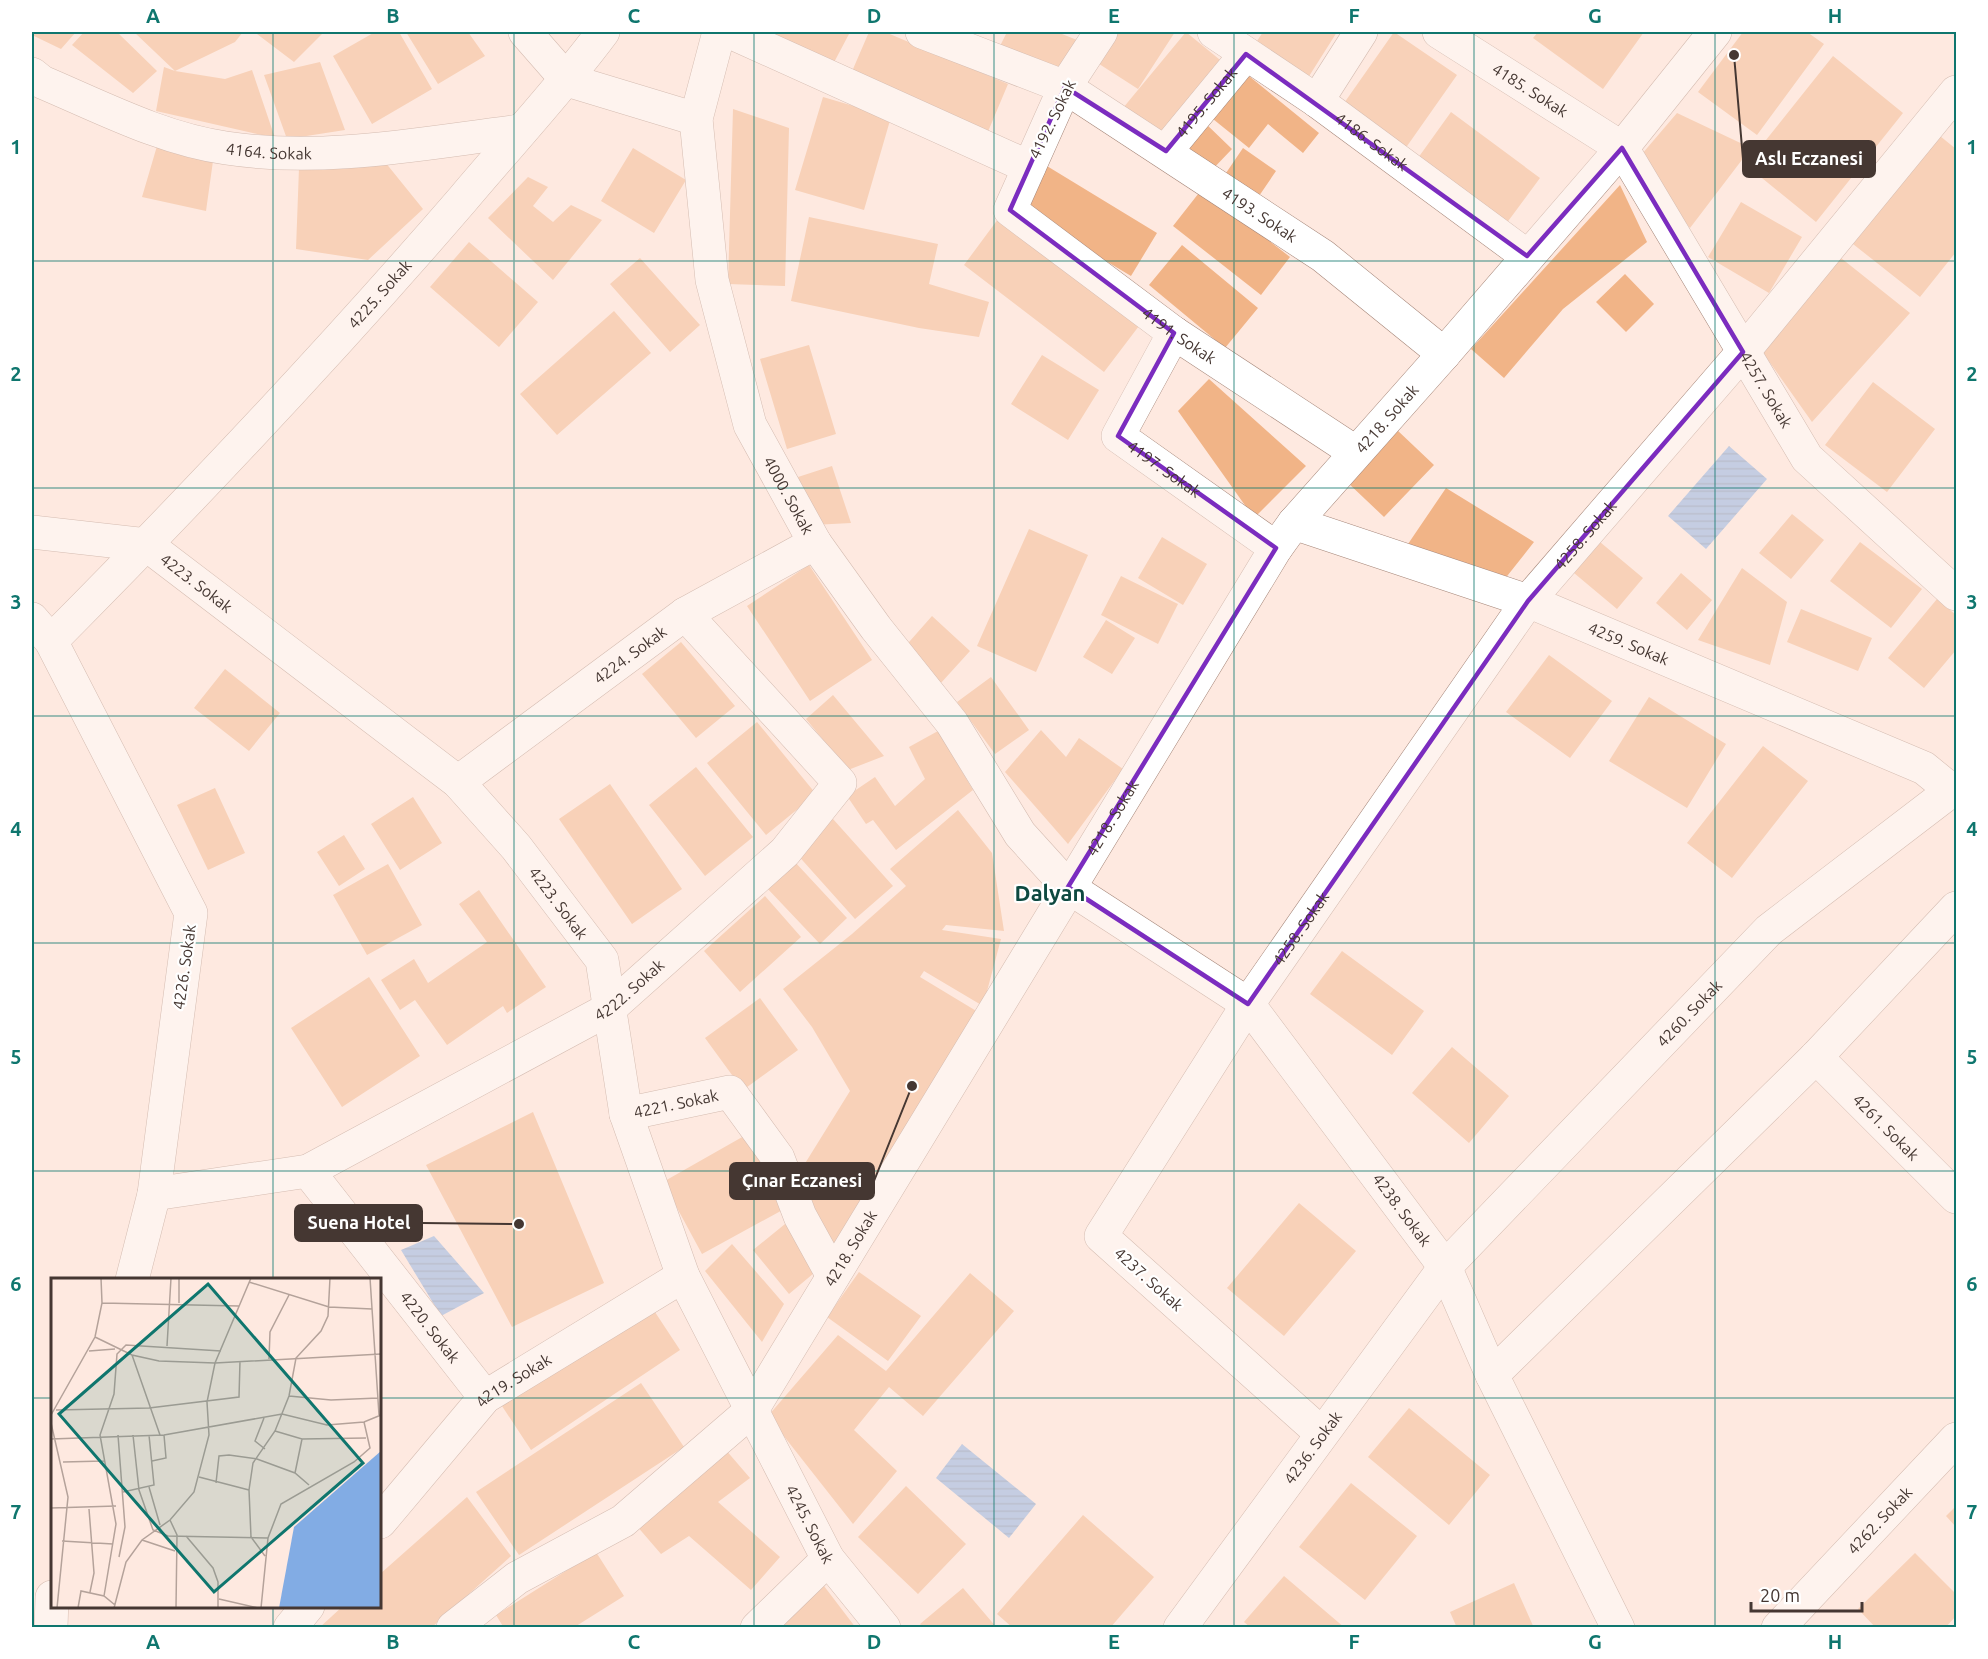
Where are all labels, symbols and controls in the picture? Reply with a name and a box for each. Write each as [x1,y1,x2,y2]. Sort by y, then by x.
text: A [146,4,160,27]
text: B [386,4,400,27]
text: C [628,4,641,27]
text: D [867,4,881,27]
text: E [1108,4,1120,27]
text: F [1348,4,1360,27]
text: G [1588,4,1602,27]
text: H [1828,4,1842,27]
street label: 4185. Sokak [1489,59,1571,120]
street label: 4195. Sokak [1172,64,1240,141]
street label: 4192. Sokak [1025,76,1079,162]
street label: 4186. Sokak [1332,109,1412,174]
text: 1 [10,135,22,158]
text: 1 [1966,135,1978,158]
street label: 4164. Sokak [225,139,312,162]
callout: Aslı Eczanesi [1743,141,1875,177]
text: Aslı Eczanesi [1755,148,1863,168]
street label: 4193. Sokak [1219,183,1301,246]
street label: 4225. Sokak [344,256,415,332]
street label: 4191. Sokak [1139,303,1219,367]
street label: 4257. Sokak [1736,348,1796,431]
text: 2 [10,362,22,385]
text: 2 [1966,362,1978,385]
street label: 4218. Sokak [1351,380,1422,457]
street label: 4197. Sokak [1124,437,1205,501]
street label: 4000. Sokak [760,453,817,537]
street label: 4258. Sokak [1550,497,1620,573]
street label: 4223. Sokak [157,550,236,616]
text: 3 [10,590,22,613]
text: 3 [1966,590,1978,613]
street label: 4259. Sokak [1586,619,1672,668]
street label: 4224. Sokak [590,622,670,687]
street label: 4218. Sokak [1082,776,1142,859]
text: 4 [10,817,22,840]
text: 4 [1966,817,1978,840]
street label: 4223. Sokak [525,863,592,942]
district label: Dalyan [1015,880,1085,905]
street label: 4258. Sokak [1269,888,1332,969]
street label: 4226. Sokak [169,923,199,1011]
street label: 4222. Sokak [591,955,668,1024]
street label: 4260. Sokak [1653,976,1725,1050]
text: 5 [10,1045,22,1068]
text: 5 [1966,1045,1978,1068]
street label: 4221. Sokak [632,1086,720,1121]
street label: 4261. Sokak [1849,1090,1923,1164]
callout: Çınar Eczanesi [730,1163,874,1199]
text: Çınar Eczanesi [742,1170,862,1191]
street label: 4238. Sokak [1369,1170,1435,1249]
callout: Suena Hotel [295,1205,422,1241]
street label: 4218. Sokak [820,1207,880,1290]
text: Suena Hotel [308,1212,411,1232]
street label: 4237. Sokak [1111,1244,1187,1314]
text: 6 [10,1272,22,1295]
text: 6 [1966,1272,1978,1295]
inset map [51,1278,381,1608]
street label: 4220. Sokak [397,1288,464,1366]
street label: 4219. Sokak [472,1350,554,1411]
street label: 4236. Sokak [1280,1407,1345,1487]
street label: 4245. Sokak [782,1482,838,1566]
street label: 4262. Sokak [1843,1483,1915,1558]
text: 7 [10,1500,22,1523]
text: 7 [1966,1500,1978,1523]
scale bar [1751,1575,1862,1613]
text: 20 m [1760,1585,1800,1605]
text: A [146,1630,160,1653]
text: B [386,1630,400,1653]
text: C [628,1630,641,1653]
text: D [867,1630,881,1653]
text: E [1108,1630,1120,1653]
text: F [1348,1630,1360,1653]
text: G [1588,1630,1602,1653]
text: H [1828,1630,1842,1653]

